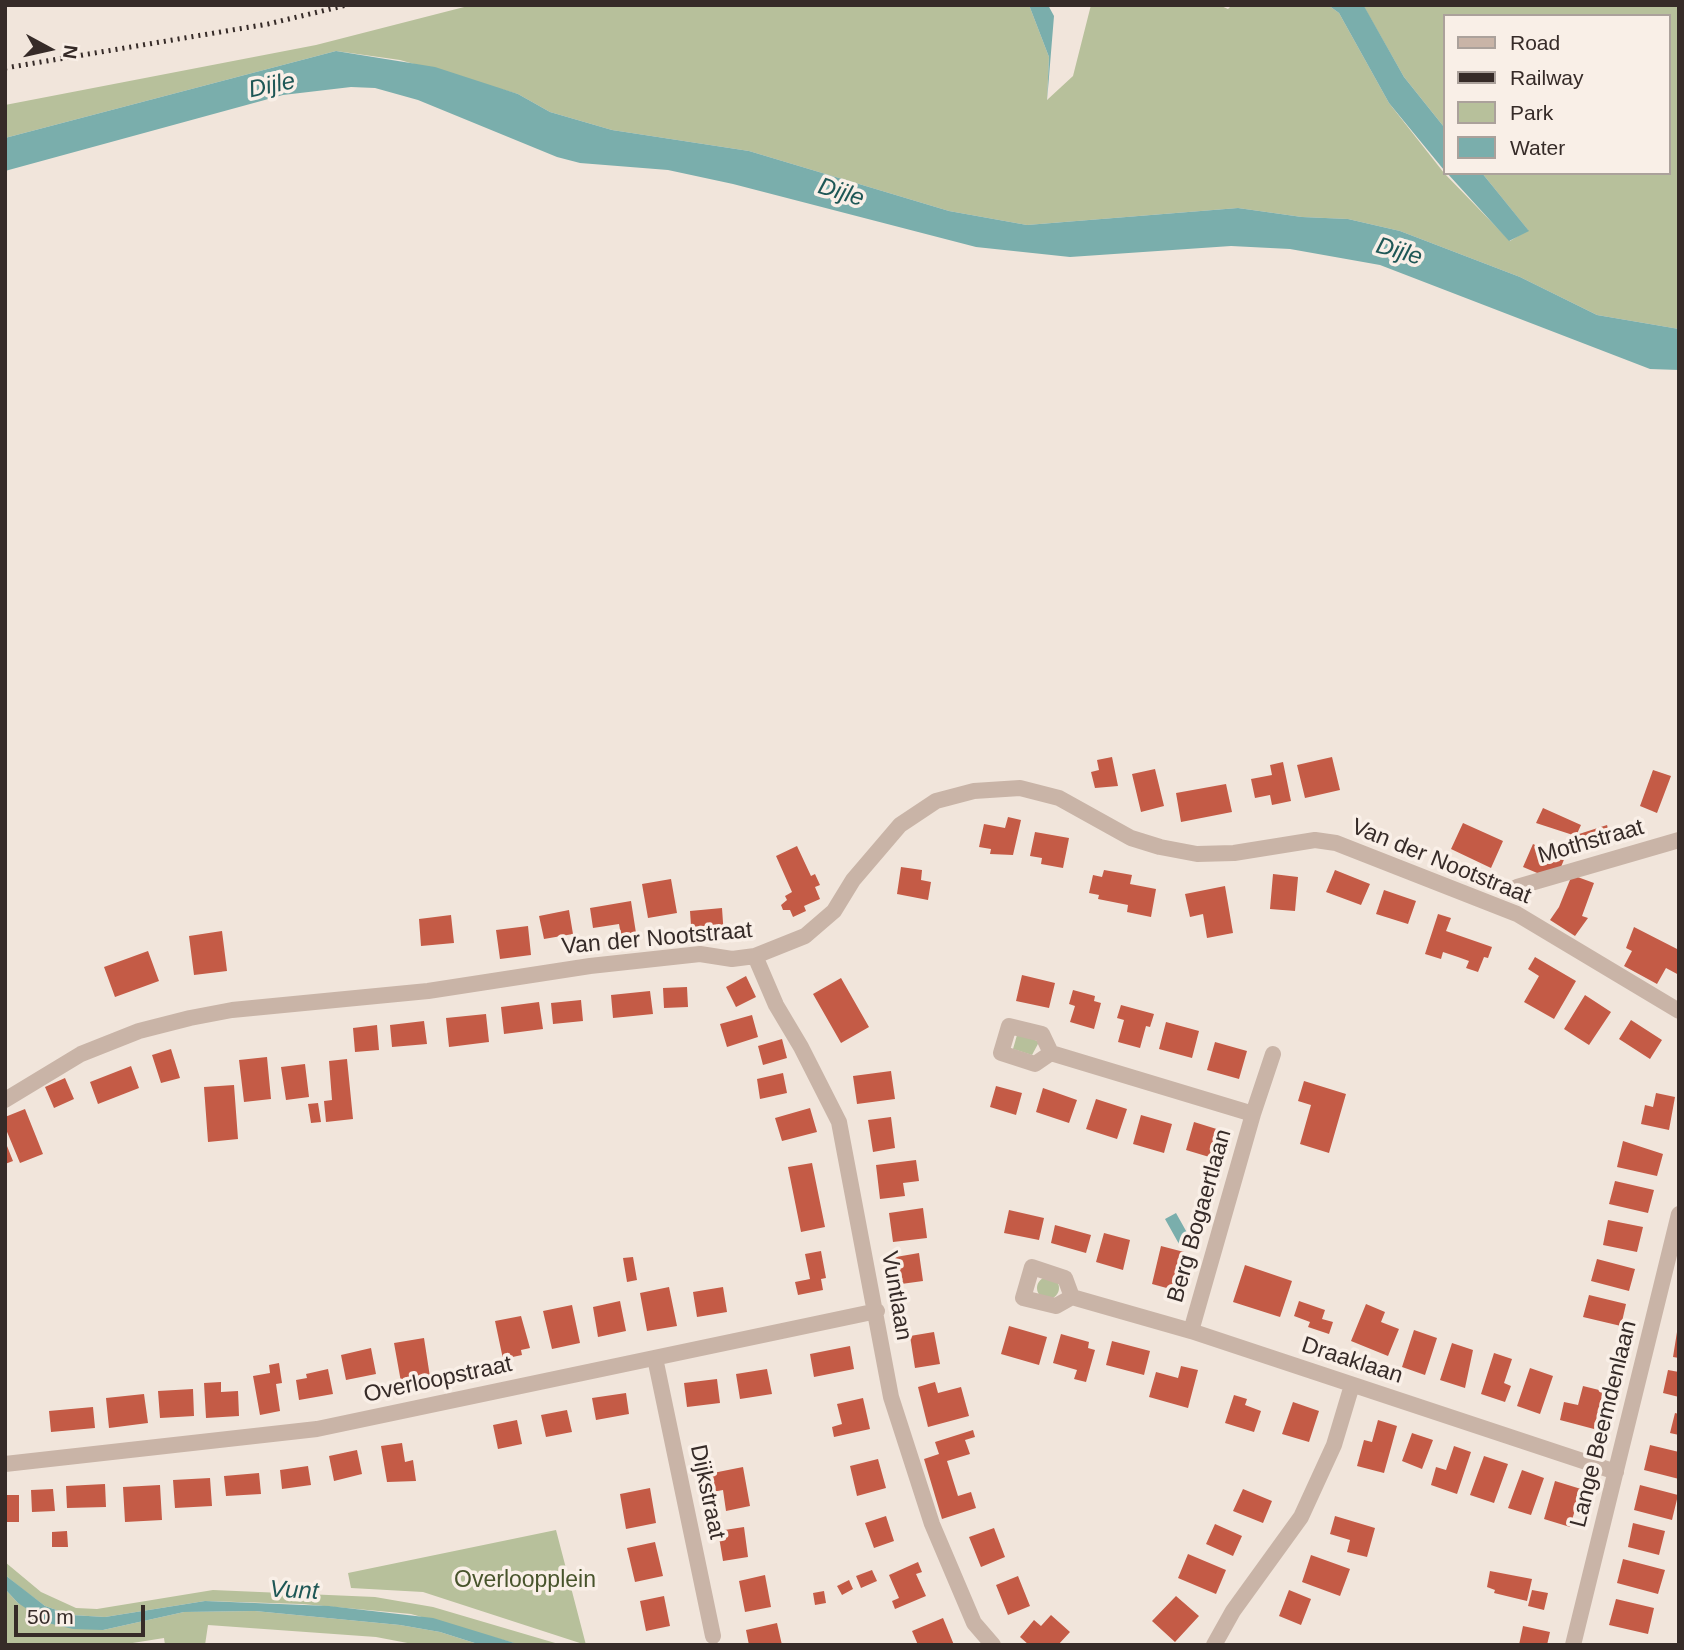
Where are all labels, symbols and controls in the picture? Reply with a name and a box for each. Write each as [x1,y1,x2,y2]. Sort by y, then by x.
north arrow [14,14,84,84]
legend [1442,14,1670,175]
text: Road [1510,31,1560,54]
text: N [59,44,82,60]
text: Railway [1510,66,1584,89]
water label: Dijle [246,67,298,105]
text: Park [1510,101,1553,124]
text: Water [1510,136,1565,159]
water label: Dijle [814,172,868,214]
water label: Dijle [1373,232,1425,272]
street label: Van der Nootstraat [1347,813,1535,911]
street label: Mothstraat [1535,814,1647,870]
street label: Van der Nootstraat [560,917,754,961]
street label: Berg Bogaertlaan [1162,1126,1238,1306]
street label: Vuntlaan [875,1249,917,1343]
street label: Lange Beemdenlaan [1565,1318,1643,1530]
street label: Draaklaan [1298,1332,1406,1390]
street label: Overloopstraat [361,1351,515,1409]
street label: Dijkstraat [684,1442,730,1542]
park label: Overloopplein [454,1567,596,1595]
water label: Vunt [269,1575,319,1607]
scale bar [18,1590,149,1634]
text: 50 m [27,1605,74,1628]

